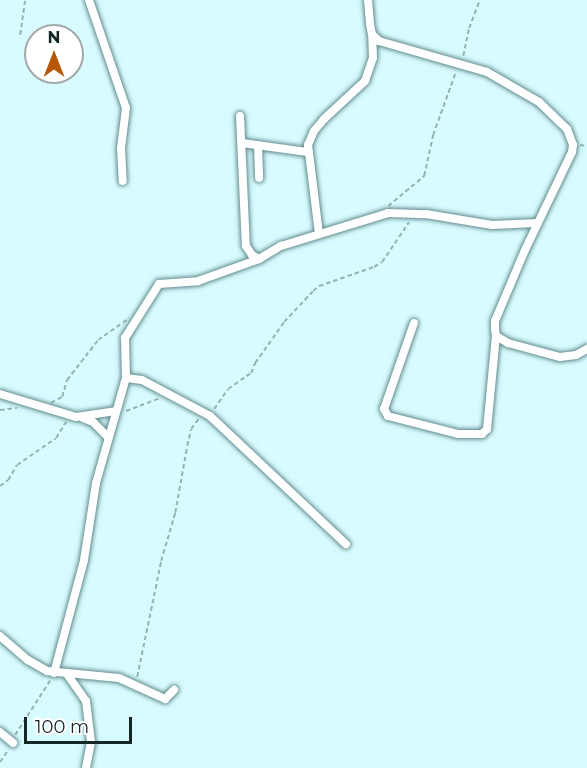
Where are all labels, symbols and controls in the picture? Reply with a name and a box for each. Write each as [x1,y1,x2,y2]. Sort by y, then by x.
north arrow [24,24,84,84]
text: N [48,28,60,47]
scale bar [27,705,135,743]
text: 100 m [35,716,89,738]

